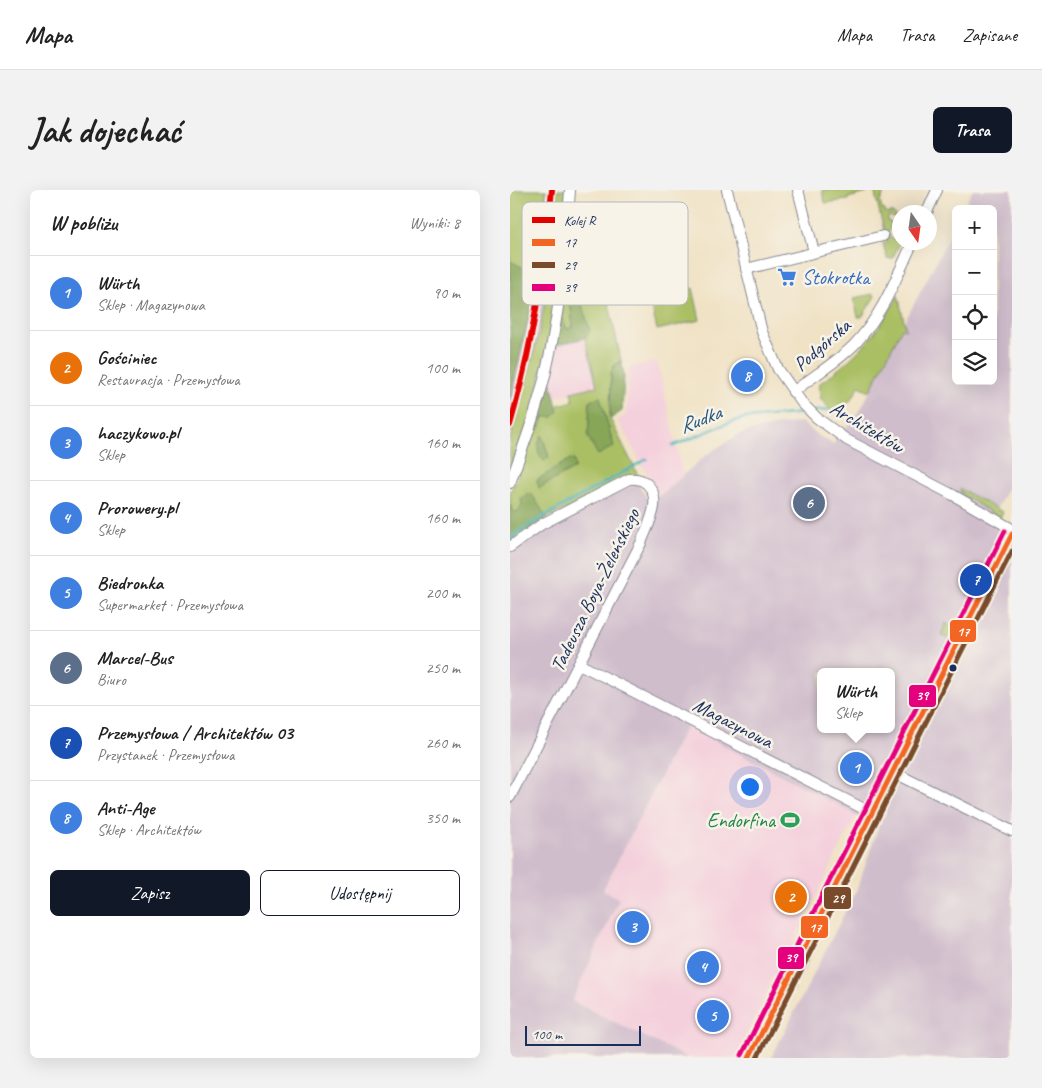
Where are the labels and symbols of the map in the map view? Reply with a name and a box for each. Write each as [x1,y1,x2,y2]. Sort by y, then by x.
legend [522,202,688,305]
north arrow [892,205,937,250]
text: Kolej R [564,212,597,229]
text: 17 [564,234,577,251]
text: 29 [564,257,578,274]
place label: Stokrotka [802,265,871,290]
supermarket icon: Stokrotka [776,266,798,288]
text: 39 [564,279,578,296]
street label: Podgórska [788,312,857,377]
pin: 8 [731,357,763,395]
street label: Architektów [826,395,910,460]
water label: Rudka [675,398,727,439]
pin: 6 [793,484,825,522]
street label: Tadeusza Boya-Żeleńskiego [545,504,646,676]
pin: 7 [960,561,992,599]
line badge: 17 [949,619,977,643]
text: 17 [957,623,971,640]
unlabelled marker [948,663,958,673]
line badge: 39 [908,684,937,708]
text: 39 [916,687,930,704]
street label: Magazynowa [689,692,778,754]
pin: 1 [840,749,872,787]
your location [737,774,763,800]
place label: Endorfina [707,808,777,833]
sports icon: Endorfina [779,809,801,831]
pin: 2 [775,878,807,916]
line badge: 29 [823,886,852,910]
text: 29 [832,890,846,907]
pin: 3 [617,908,649,946]
line badge: 17 [800,915,829,939]
text: 17 [809,919,823,936]
line badge: 39 [777,946,805,970]
pin: 4 [687,948,719,986]
text: 39 [785,949,799,966]
pin: 5 [697,997,729,1035]
scale bar [525,1023,641,1046]

